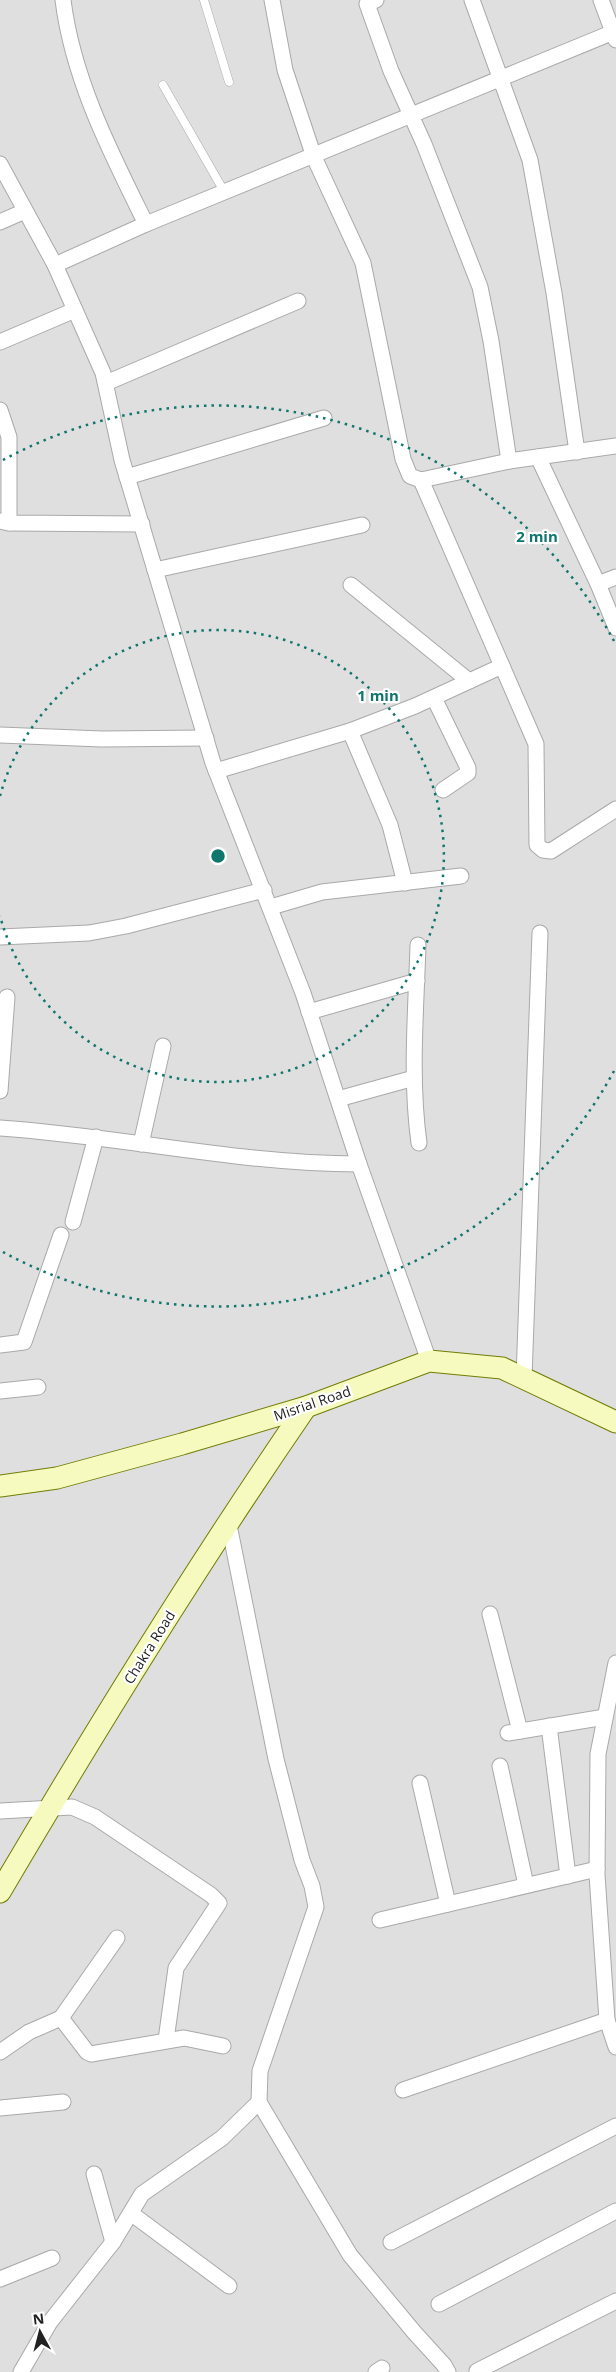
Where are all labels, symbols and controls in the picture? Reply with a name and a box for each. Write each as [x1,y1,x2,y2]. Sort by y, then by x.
text: 2 min [516,526,558,546]
text: 1 min [357,685,399,705]
centre of rings [209,847,227,865]
street label: Misrial Road [271,1381,353,1425]
street label: Chakra Road [119,1607,179,1687]
north arrow [15,2307,65,2357]
text: N [32,2308,45,2329]

